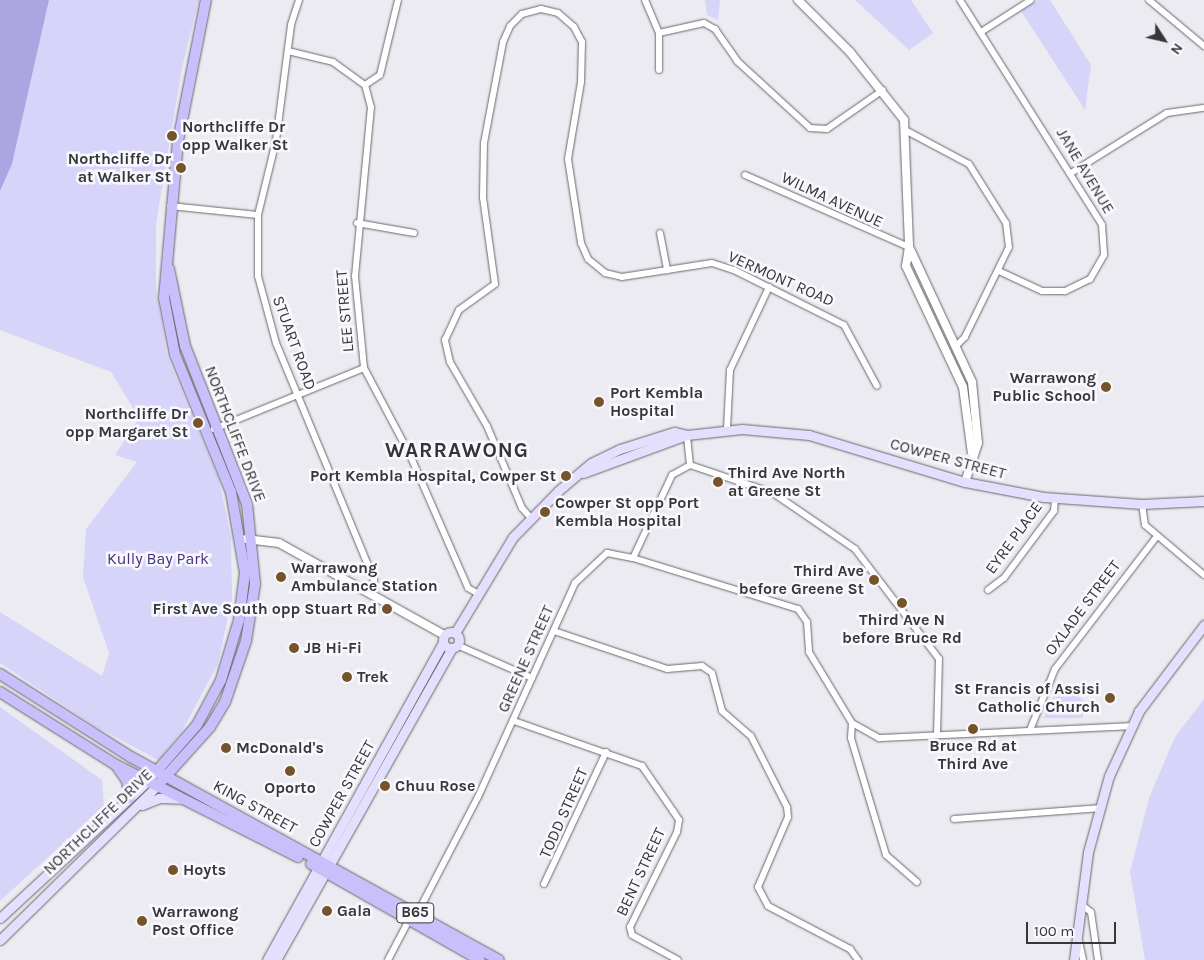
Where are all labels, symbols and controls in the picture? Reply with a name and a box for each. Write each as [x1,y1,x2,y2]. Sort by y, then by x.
north arrow [1139,15,1189,65]
text: N [1167,40,1187,58]
place label: Northcliffe Dr opp Walker St [182,117,288,155]
street label: JANE AVENUE [1052,125,1118,217]
marker: Northcliffe Dr opp Walker St [166,130,178,142]
place label: Northcliffe Dr at Walker St [68,149,171,187]
marker: Northcliffe Dr at Walker St [175,162,187,174]
street label: WILMA AVENUE [778,168,886,232]
street label: VERMONT ROAD [725,247,837,311]
street label: LEE STREET [332,269,358,353]
street label: STUART ROAD [268,293,320,393]
street label: NORTHCLIFFE DRIVE [200,363,270,505]
place label: Warrawong Public School [993,368,1096,406]
marker: Warrawong Public School [1100,381,1112,393]
place label: Port Kembla Hospital [610,383,703,421]
marker: Port Kembla Hospital [592,395,606,409]
place label: Northcliffe Dr opp Margaret St [66,404,188,442]
marker: Northcliffe Dr opp Margaret St [192,417,204,429]
street label: COWPER STREET [888,434,1008,484]
district label: WARRAWONG [384,437,530,463]
place label: Third Ave North at Greene St [728,463,845,501]
place label: Port Kembla Hospital, Cowper St [310,466,556,486]
marker: Port Kembla Hospital, Cowper St [560,470,572,482]
marker: Third Ave North at Greene St [712,476,724,488]
place label: Cowper St opp Port Kembla Hospital [555,493,699,531]
street label: EYRE PLACE [981,498,1047,578]
marker: Cowper St opp Port Kembla Hospital [539,506,551,518]
park label: Kully Bay Park [107,549,209,569]
street label: OXLADE STREET [1041,557,1125,659]
place label: Warrawong Ambulance Station [291,558,438,596]
place label: Third Ave before Greene St [739,561,864,599]
marker: Warrawong Ambulance Station [275,571,287,583]
marker: Third Ave before Greene St [868,574,880,586]
marker: Third Ave N before Bruce Rd [896,597,908,609]
place label: First Ave South opp Stuart Rd [153,599,377,619]
street label: GREENE STREET [494,602,558,716]
marker: First Ave South opp Stuart Rd [381,603,393,615]
place label: Third Ave N before Bruce Rd [842,610,962,648]
place label: JB Hi-Fi [304,638,362,658]
marker: JB Hi-Fi [288,642,300,654]
place label: Trek [357,667,388,687]
marker: Trek [341,671,353,683]
place label: St Francis of Assisi Catholic Church [954,679,1100,717]
marker: St Francis of Assisi Catholic Church [1104,692,1116,704]
marker: Bruce Rd at Third Ave [967,723,979,735]
place label: Bruce Rd at Third Ave [929,736,1017,774]
street label: COWPER STREET [305,737,379,851]
place label: McDonald's [236,738,324,758]
marker: McDonald's [220,742,232,754]
street label: NORTHCLIFFE DRIVE [40,765,156,879]
marker: Oporto [284,765,296,777]
street label: TODD STREET [536,765,592,861]
street label: KING STREET [210,776,300,838]
place label: Chuu Rose [395,776,475,796]
place label: Oporto [264,778,316,798]
marker: Chuu Rose [379,780,391,792]
street label: BENT STREET [612,825,670,919]
place label: Hoyts [183,860,226,880]
marker: Hoyts [167,864,179,876]
road number: B65 [395,900,435,926]
place label: Gala [337,901,371,921]
place label: Warrawong Post Office [152,902,238,940]
marker: Gala [321,905,333,917]
scale bar [1029,912,1119,944]
marker: Warrawong Post Office [136,915,148,927]
text: 100 m [1034,922,1074,940]

